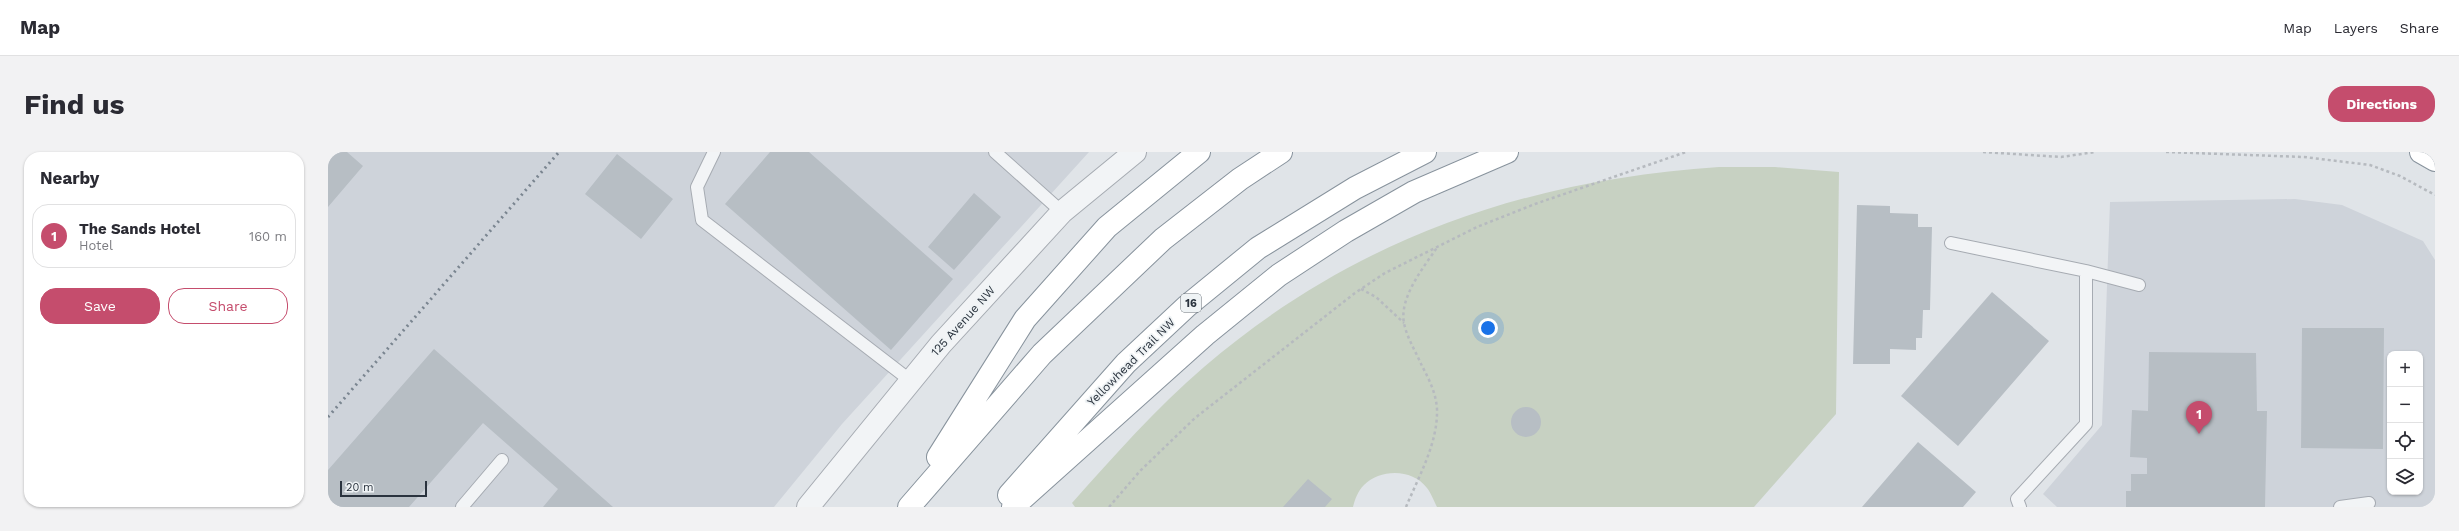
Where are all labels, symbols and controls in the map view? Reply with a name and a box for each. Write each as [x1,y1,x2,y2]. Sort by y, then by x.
text: Map [20,16,60,39]
text: Map [2283,20,2312,36]
text: Layers [2334,20,2378,36]
text: Share [2400,20,2439,36]
button: Directions [2328,86,2435,122]
text: Find us [24,88,124,121]
text: Nearby [40,168,99,188]
text: The Sands Hotel [79,220,200,238]
text: 1 [51,229,57,244]
text: 160 m [249,229,287,244]
text: Hotel [79,238,113,253]
street label: 125 Avenue NW [928,283,998,359]
button: Save [40,288,160,324]
button: Share [168,288,288,324]
road number: 16 [1181,294,1201,312]
street label: Yellowhead Trail NW [1084,315,1178,409]
your location [1478,318,1498,338]
map controls [2387,351,2423,495]
button: + [2387,351,2423,387]
button: − [2387,387,2423,423]
pin: 1 [2186,401,2212,434]
button: locate [2387,423,2423,459]
button: layers [2387,459,2423,495]
scale bar [340,479,427,498]
text: 20 m [346,481,374,494]

